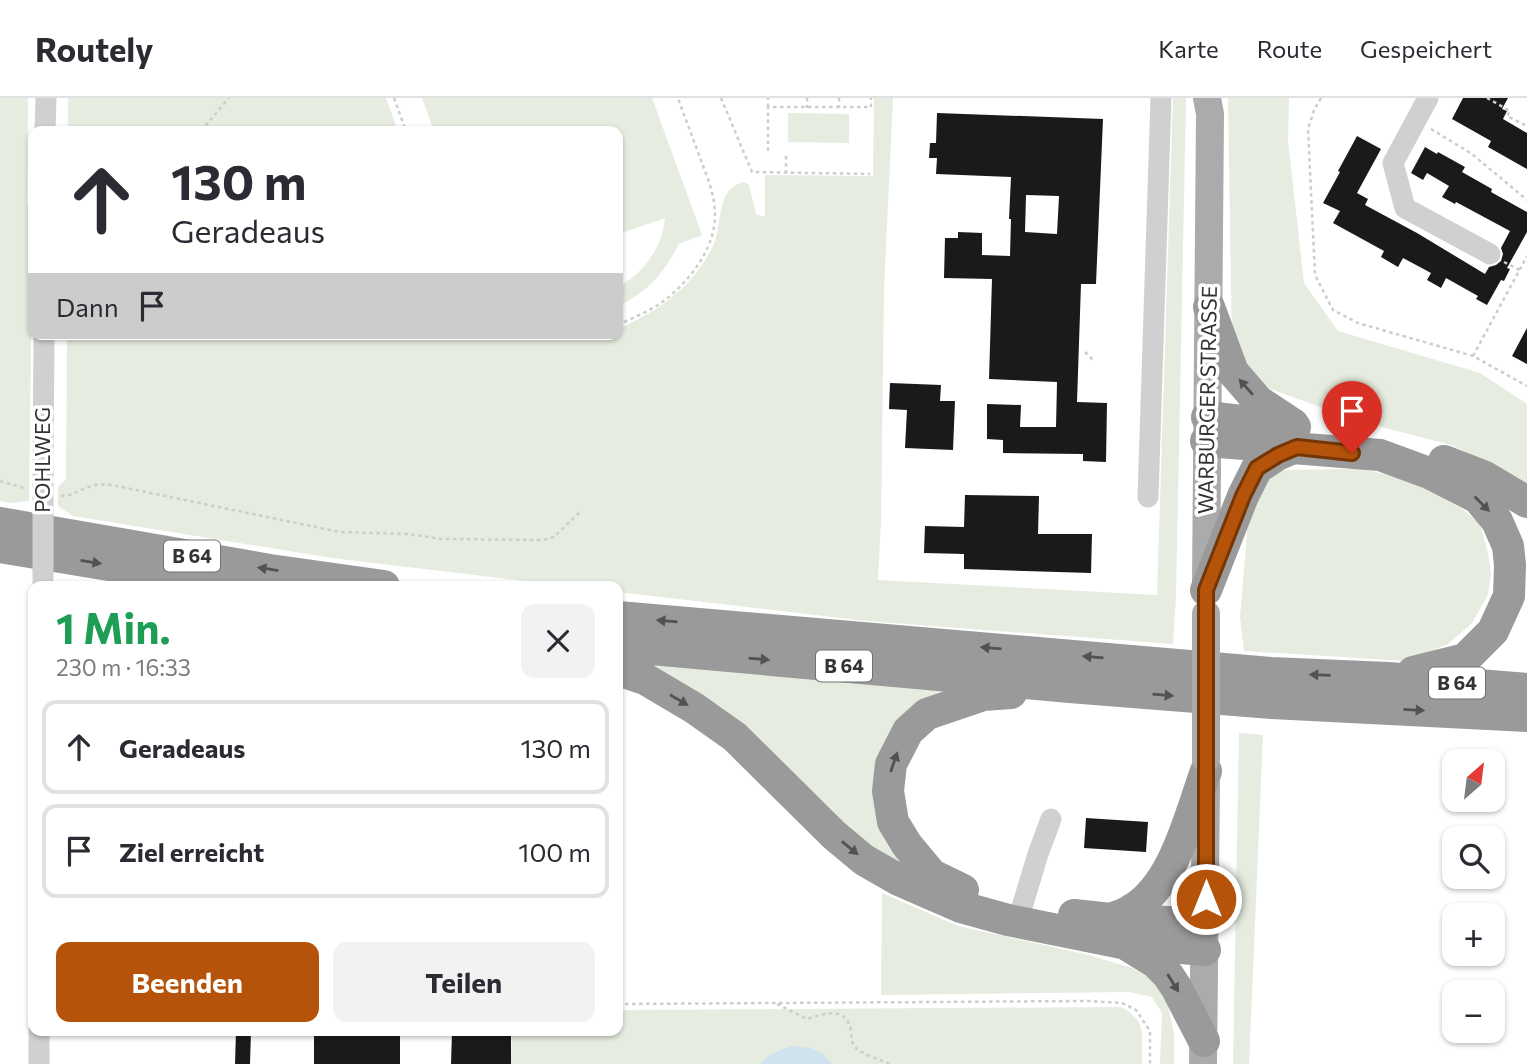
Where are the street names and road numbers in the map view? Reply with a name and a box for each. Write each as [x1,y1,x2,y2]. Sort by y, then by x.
street label: WARBURGER STRASSE [1192,286,1221,514]
street label: POHLWEG [29,407,54,513]
road number: B 64 [164,540,220,572]
road number: B 64 [816,650,872,681]
road number: B 64 [1429,668,1485,698]

